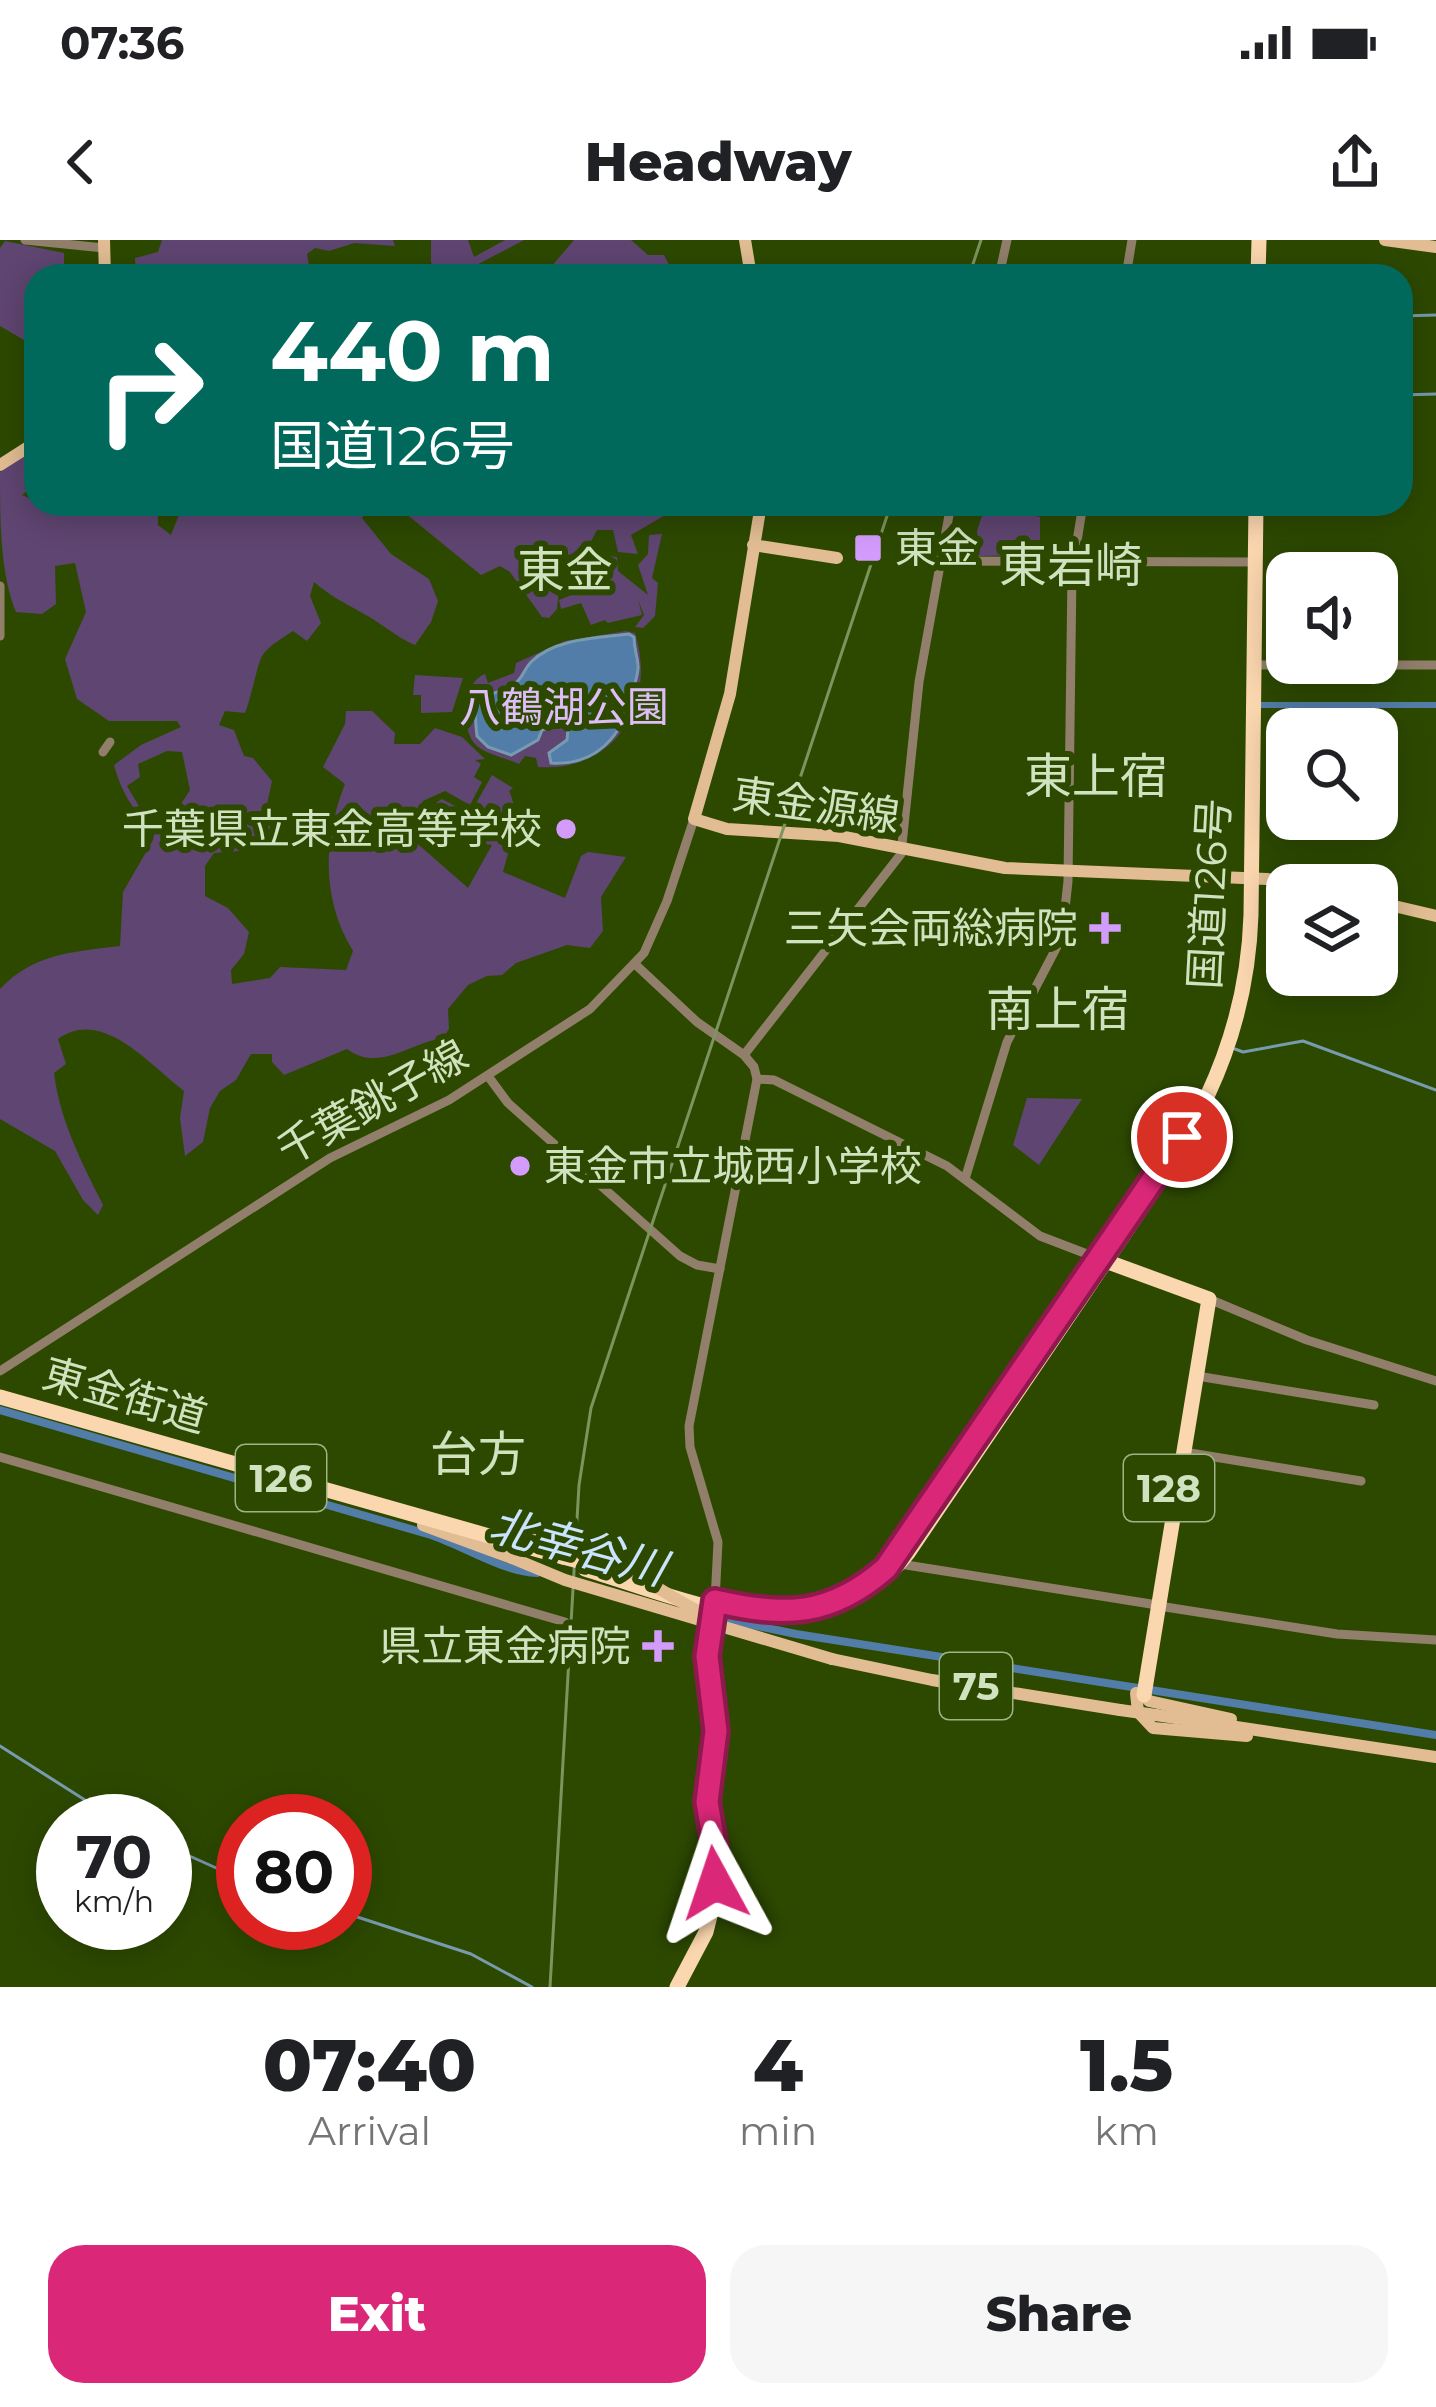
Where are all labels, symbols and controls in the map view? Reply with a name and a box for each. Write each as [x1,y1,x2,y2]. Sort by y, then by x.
text: 07:36 [60,15,185,70]
icon: back [48,129,114,195]
text: Headway [585,129,852,195]
icon: share [1322,129,1388,195]
text: 440 m [270,300,555,402]
icon: right [72,312,228,468]
text: 国道126号 [270,413,515,479]
place label: 東金 [895,522,979,574]
marker: 東金 [852,532,884,564]
district label: 東岩崎 [999,536,1143,594]
district label: 東金 [517,541,613,599]
map controls [1266,552,1398,996]
button: sound [1266,552,1398,684]
park label: 八鶴湖公園 [459,681,669,733]
button: search [1266,708,1398,840]
district label: 東上宿 [1024,747,1168,805]
street label: 東金源線 [729,768,903,842]
street label: 国道126号 [1178,798,1240,990]
place label: 千葉県立東金高等学校 [122,803,542,855]
marker: 千葉県立東金高等学校 [553,816,579,842]
button: layers [1266,864,1398,996]
place label: 三矢会両総病院 [784,902,1078,954]
marker: 三矢会両総病院 [1089,912,1121,944]
district label: 南上宿 [986,980,1130,1038]
street label: 千葉銚子線 [268,1028,476,1176]
pin [1131,1086,1233,1188]
icon: arrive [1149,1104,1215,1170]
place label: 東金市立城西小学校 [544,1140,922,1192]
marker: 東金市立城西小学校 [507,1153,533,1179]
street label: 東金街道 [37,1347,213,1443]
district label: 台方 [430,1425,526,1483]
road number: 126 [236,1445,326,1511]
road number: 128 [1124,1455,1214,1521]
water label: 北幸谷川 [484,1496,676,1597]
place label: 県立東金病院 [379,1620,631,1672]
marker: 県立東金病院 [642,1630,674,1662]
road number: 75 [940,1653,1012,1719]
speed limit sign: 80 [216,1794,372,1950]
text: 70 [76,1820,152,1893]
position arrow [652,1820,778,1946]
text: km/h [74,1883,154,1920]
text: 07:40 [263,2021,476,2109]
text: 4 [753,2021,803,2109]
text: 1.5 [1080,2021,1173,2109]
text: Arrival [308,2107,431,2155]
text: min [739,2107,817,2155]
text: km [1094,2107,1159,2155]
button: Exit [48,2245,706,2383]
button: Share [730,2245,1388,2383]

